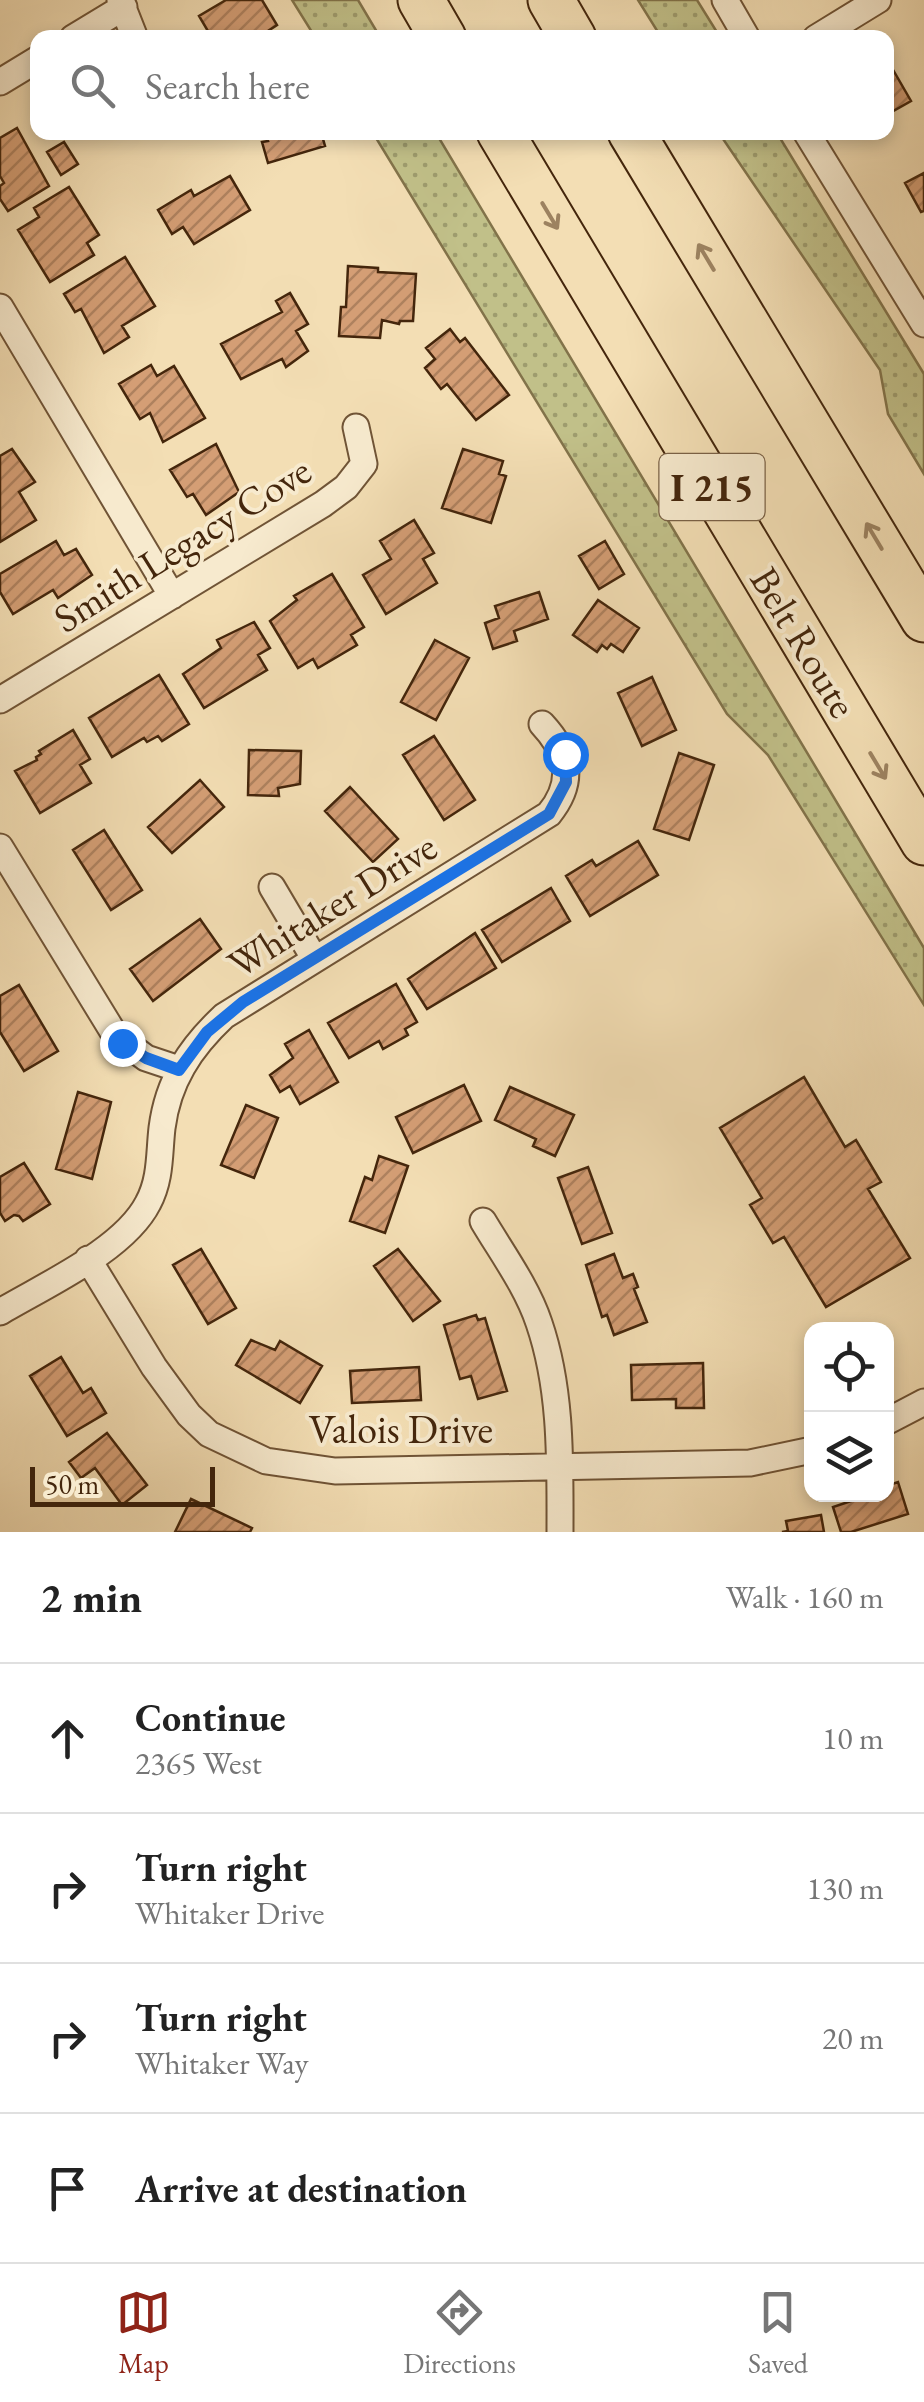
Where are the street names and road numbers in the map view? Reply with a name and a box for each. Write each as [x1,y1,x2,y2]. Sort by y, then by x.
street label: Smith Legacy Cove [44,444,320,644]
road number: I 215 [660,454,764,520]
street label: Belt Route [739,557,869,727]
street label: Whitaker Drive [218,820,446,990]
street label: Valois Drive [309,1403,493,1455]

